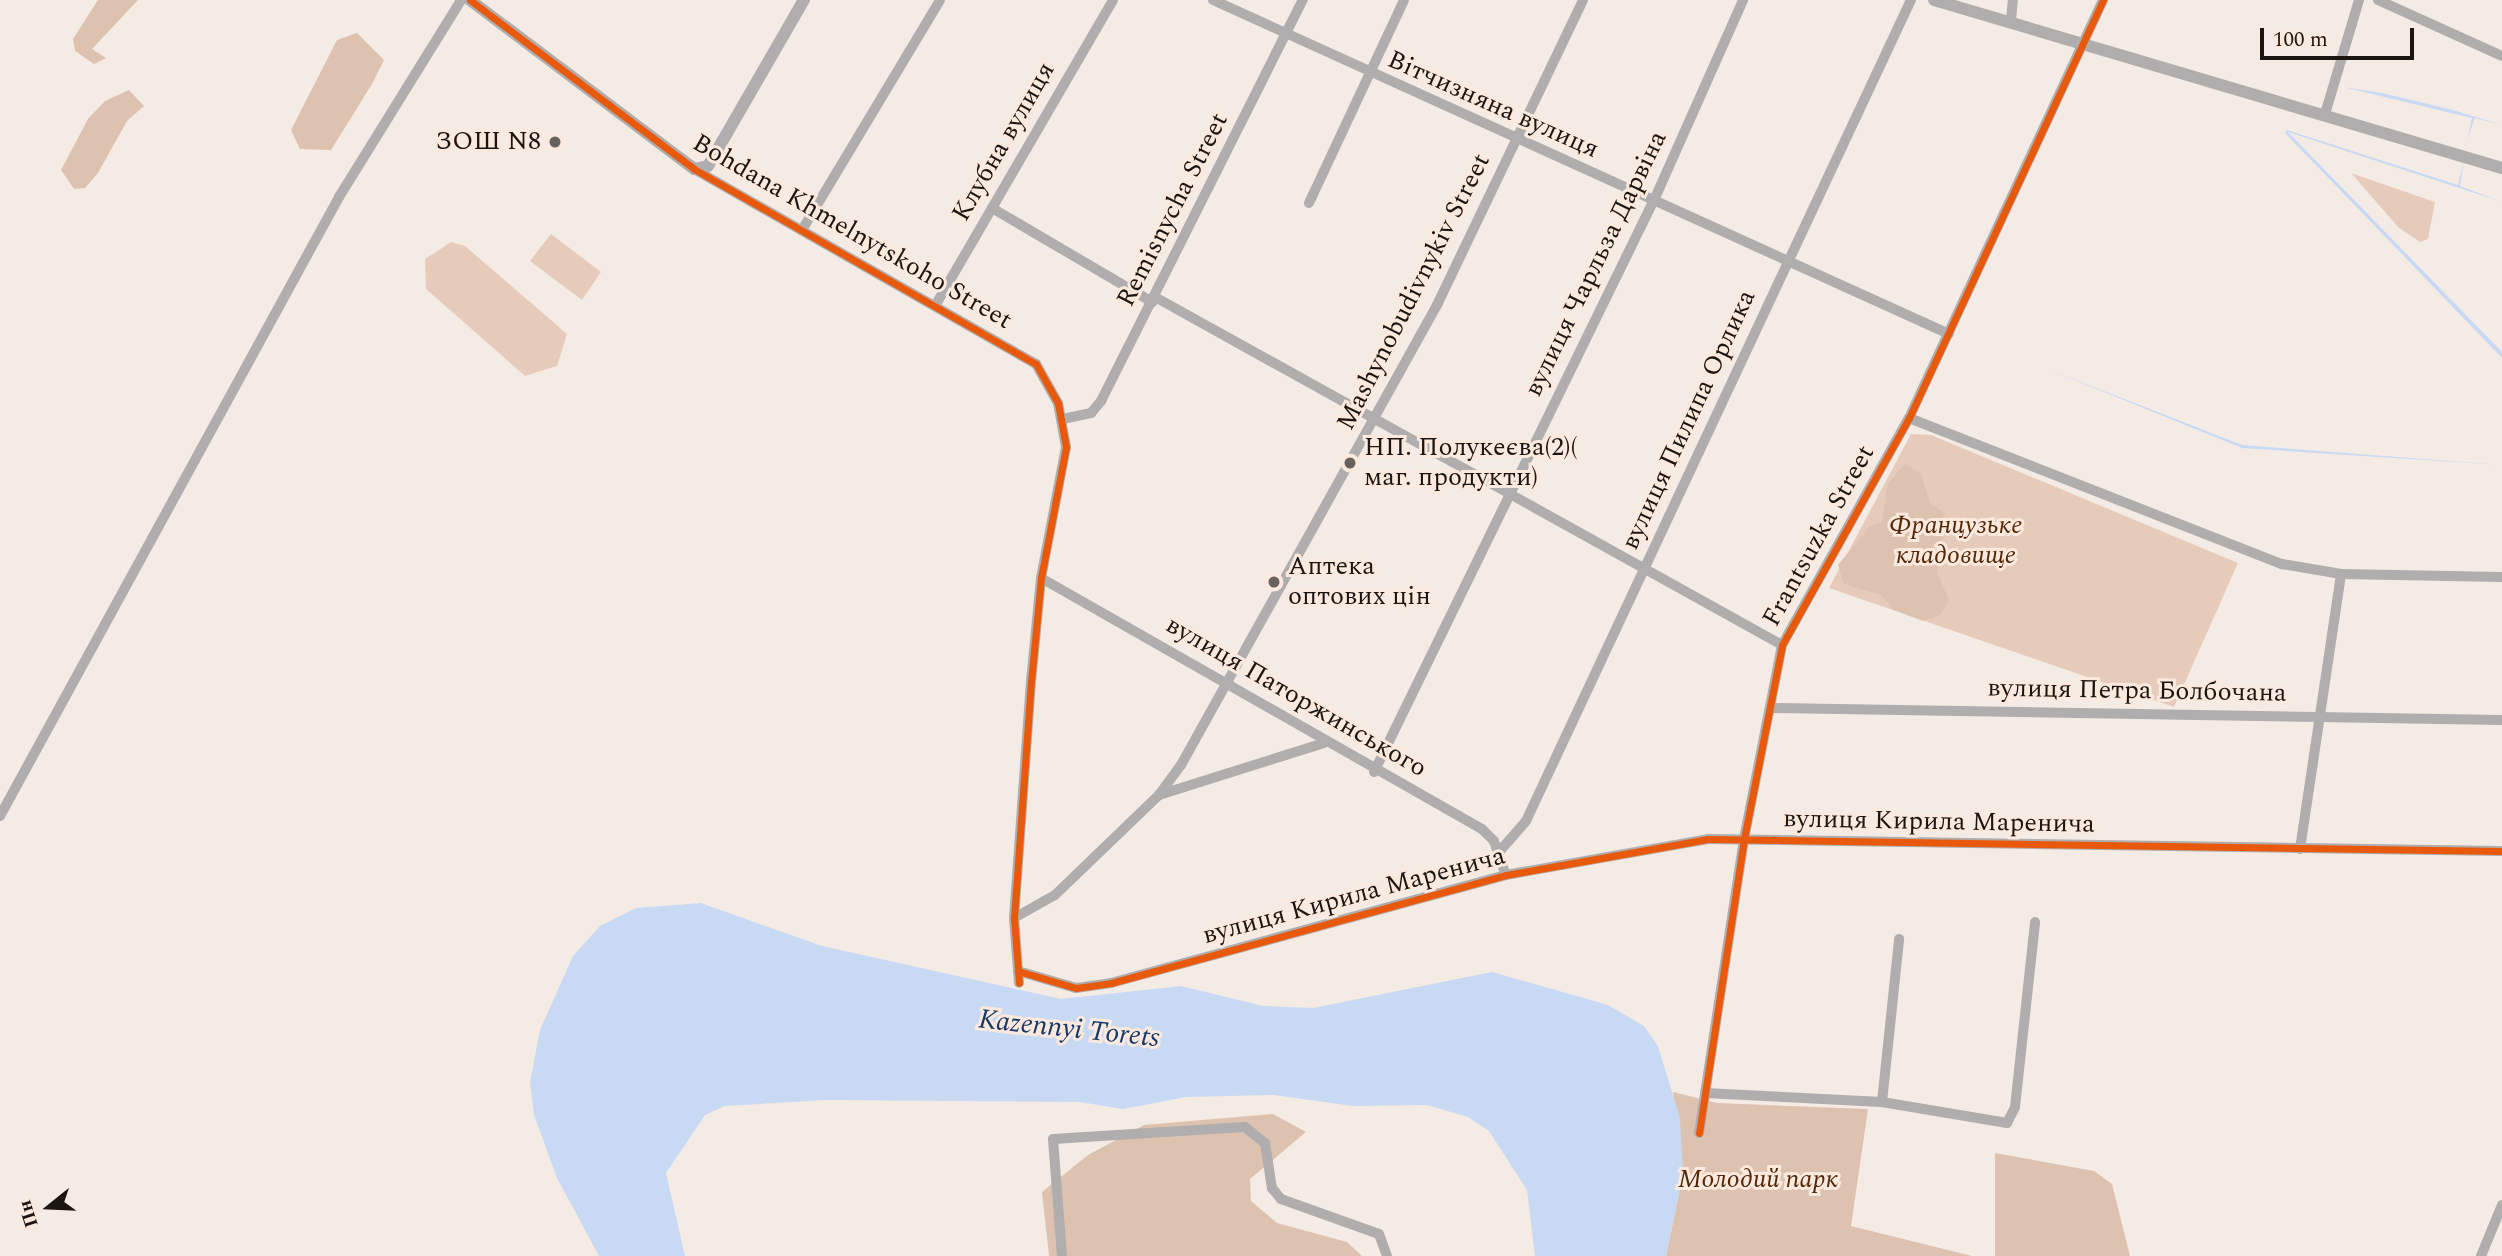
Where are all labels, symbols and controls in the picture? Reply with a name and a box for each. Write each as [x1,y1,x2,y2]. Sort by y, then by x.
scale bar [2264,14,2418,58]
text: 100 m [2273,24,2328,56]
street label: Вітчизняна вулиця [1383,44,1603,166]
street label: Клубна вулиця [946,57,1062,227]
street label: Remisnycha Street [1111,108,1235,312]
place label: ЗОШ N8 [435,126,541,158]
street label: вулиця Чарльза Дарвіна [1518,126,1674,402]
street label: Bohdana Khmelnytskoho Street [687,128,1017,336]
marker: ЗОШ N8 [547,134,563,150]
street label: Mashynobudivnykiv Street [1331,148,1497,436]
street label: вулиця Пилипа Орлика [1615,285,1763,555]
place label: НП. Полукеєва(2)( маг. продукти) [1364,432,1577,494]
street label: Frantsuzka Street [1756,440,1882,632]
marker: НП. Полукеєва(2)( маг. продукти) [1342,455,1358,471]
park label: Французьке кладовище [1890,510,2022,572]
place label: Аптека оптових цін [1288,551,1431,612]
marker: Аптека оптових цін [1266,574,1282,590]
street label: вулиця Паторжинського [1160,610,1432,784]
street label: вулиця Петра Болбочана [1987,673,2287,709]
street label: вулиця Кирила Маренича [1783,804,2095,840]
street label: вулиця Кирила Маренича [1199,841,1509,951]
water label: Kazennyi Torets [977,1003,1161,1055]
park label: Молодий парк [1678,1164,1838,1196]
north arrow [14,1172,84,1242]
text: Пн [11,1196,47,1231]

